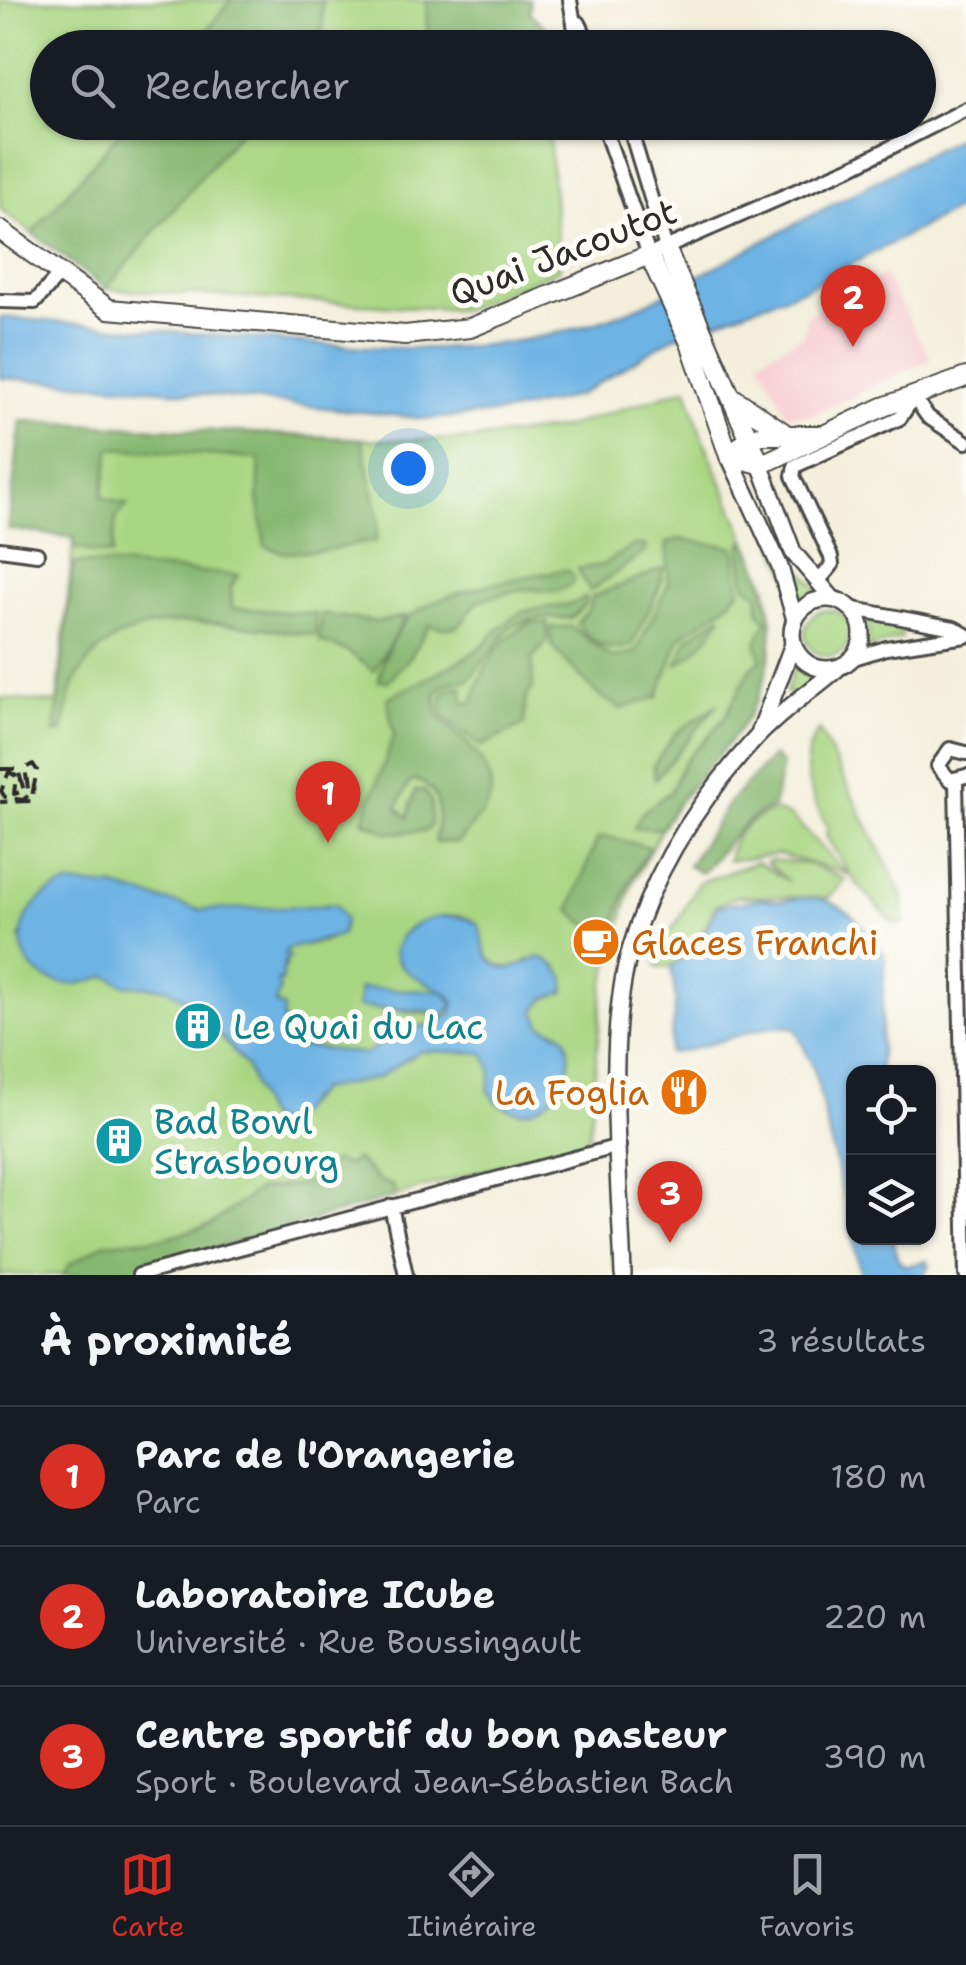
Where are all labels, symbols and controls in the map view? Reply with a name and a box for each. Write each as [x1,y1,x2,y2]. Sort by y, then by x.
search box [30,30,936,140]
icon: search [65,58,120,113]
text: Rechercher [145,60,350,111]
street label: Quai Jacoutot [443,187,683,317]
pin: 2 [820,264,886,347]
your location [383,443,434,494]
pin: 1 [296,760,360,843]
cafe icon: Glaces Franchi [570,916,622,968]
place label: Glaces Franchi [631,919,879,966]
building icon: Le Quai du Lac [172,1000,224,1052]
place label: Le Quai du Lac [233,1003,484,1050]
map controls [846,1065,936,1245]
button: locate [846,1065,936,1155]
restaurant icon: La Foglia [658,1066,710,1118]
place label: La Foglia [494,1069,649,1116]
place label: Bad Bowl Strasbourg [154,1098,339,1185]
building icon: Bad Bowl Strasbourg [93,1115,145,1167]
button: layers [846,1155,936,1245]
pin: 3 [638,1160,702,1243]
text: À proximité [40,1312,293,1368]
text: 3 résultats [756,1319,926,1362]
text: Parc de l'Orangerie [135,1429,515,1480]
text: 1 [65,1455,80,1498]
text: 180 m [830,1455,926,1498]
text: Parc [135,1480,201,1523]
text: Laboratoire ICube [135,1569,495,1620]
text: 2 [61,1595,84,1638]
text: 220 m [823,1595,926,1638]
text: Université · Rue Boussingault [135,1620,582,1663]
text: Centre sportif du bon pasteur [135,1709,727,1760]
text: 3 [61,1735,84,1778]
text: 390 m [823,1735,926,1778]
text: Sport · Boulevard Jean-Sébastien Bach [135,1760,734,1803]
tab: Carte [111,1847,185,1945]
tab: Itinéraire [407,1847,537,1945]
tab: Favoris [759,1847,855,1945]

